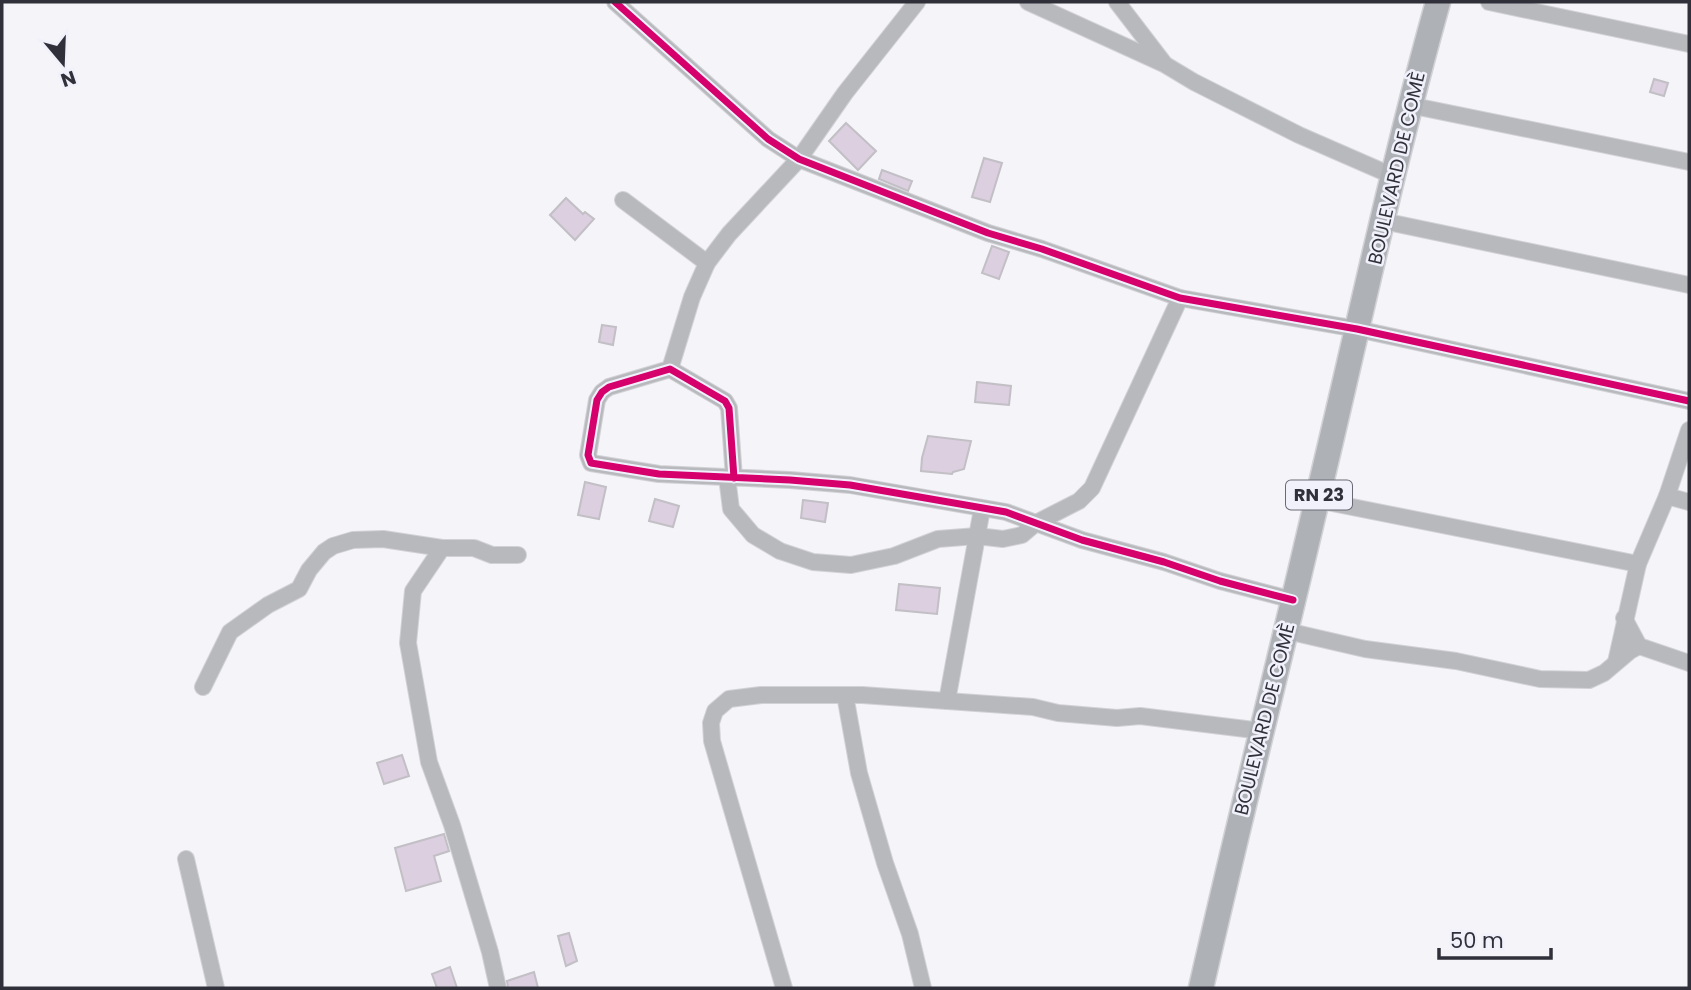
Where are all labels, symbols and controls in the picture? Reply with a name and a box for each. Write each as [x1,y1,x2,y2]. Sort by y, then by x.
north arrow [28,28,98,98]
text: N [57,64,80,94]
street label: BOULEVARD DE COMÈ [1361,69,1432,267]
road number: RN 23 [1286,480,1352,509]
street label: BOULEVARD DE COMÈ [1228,620,1301,818]
scale bar [1439,916,1551,960]
text: 50 m [1450,926,1504,955]

